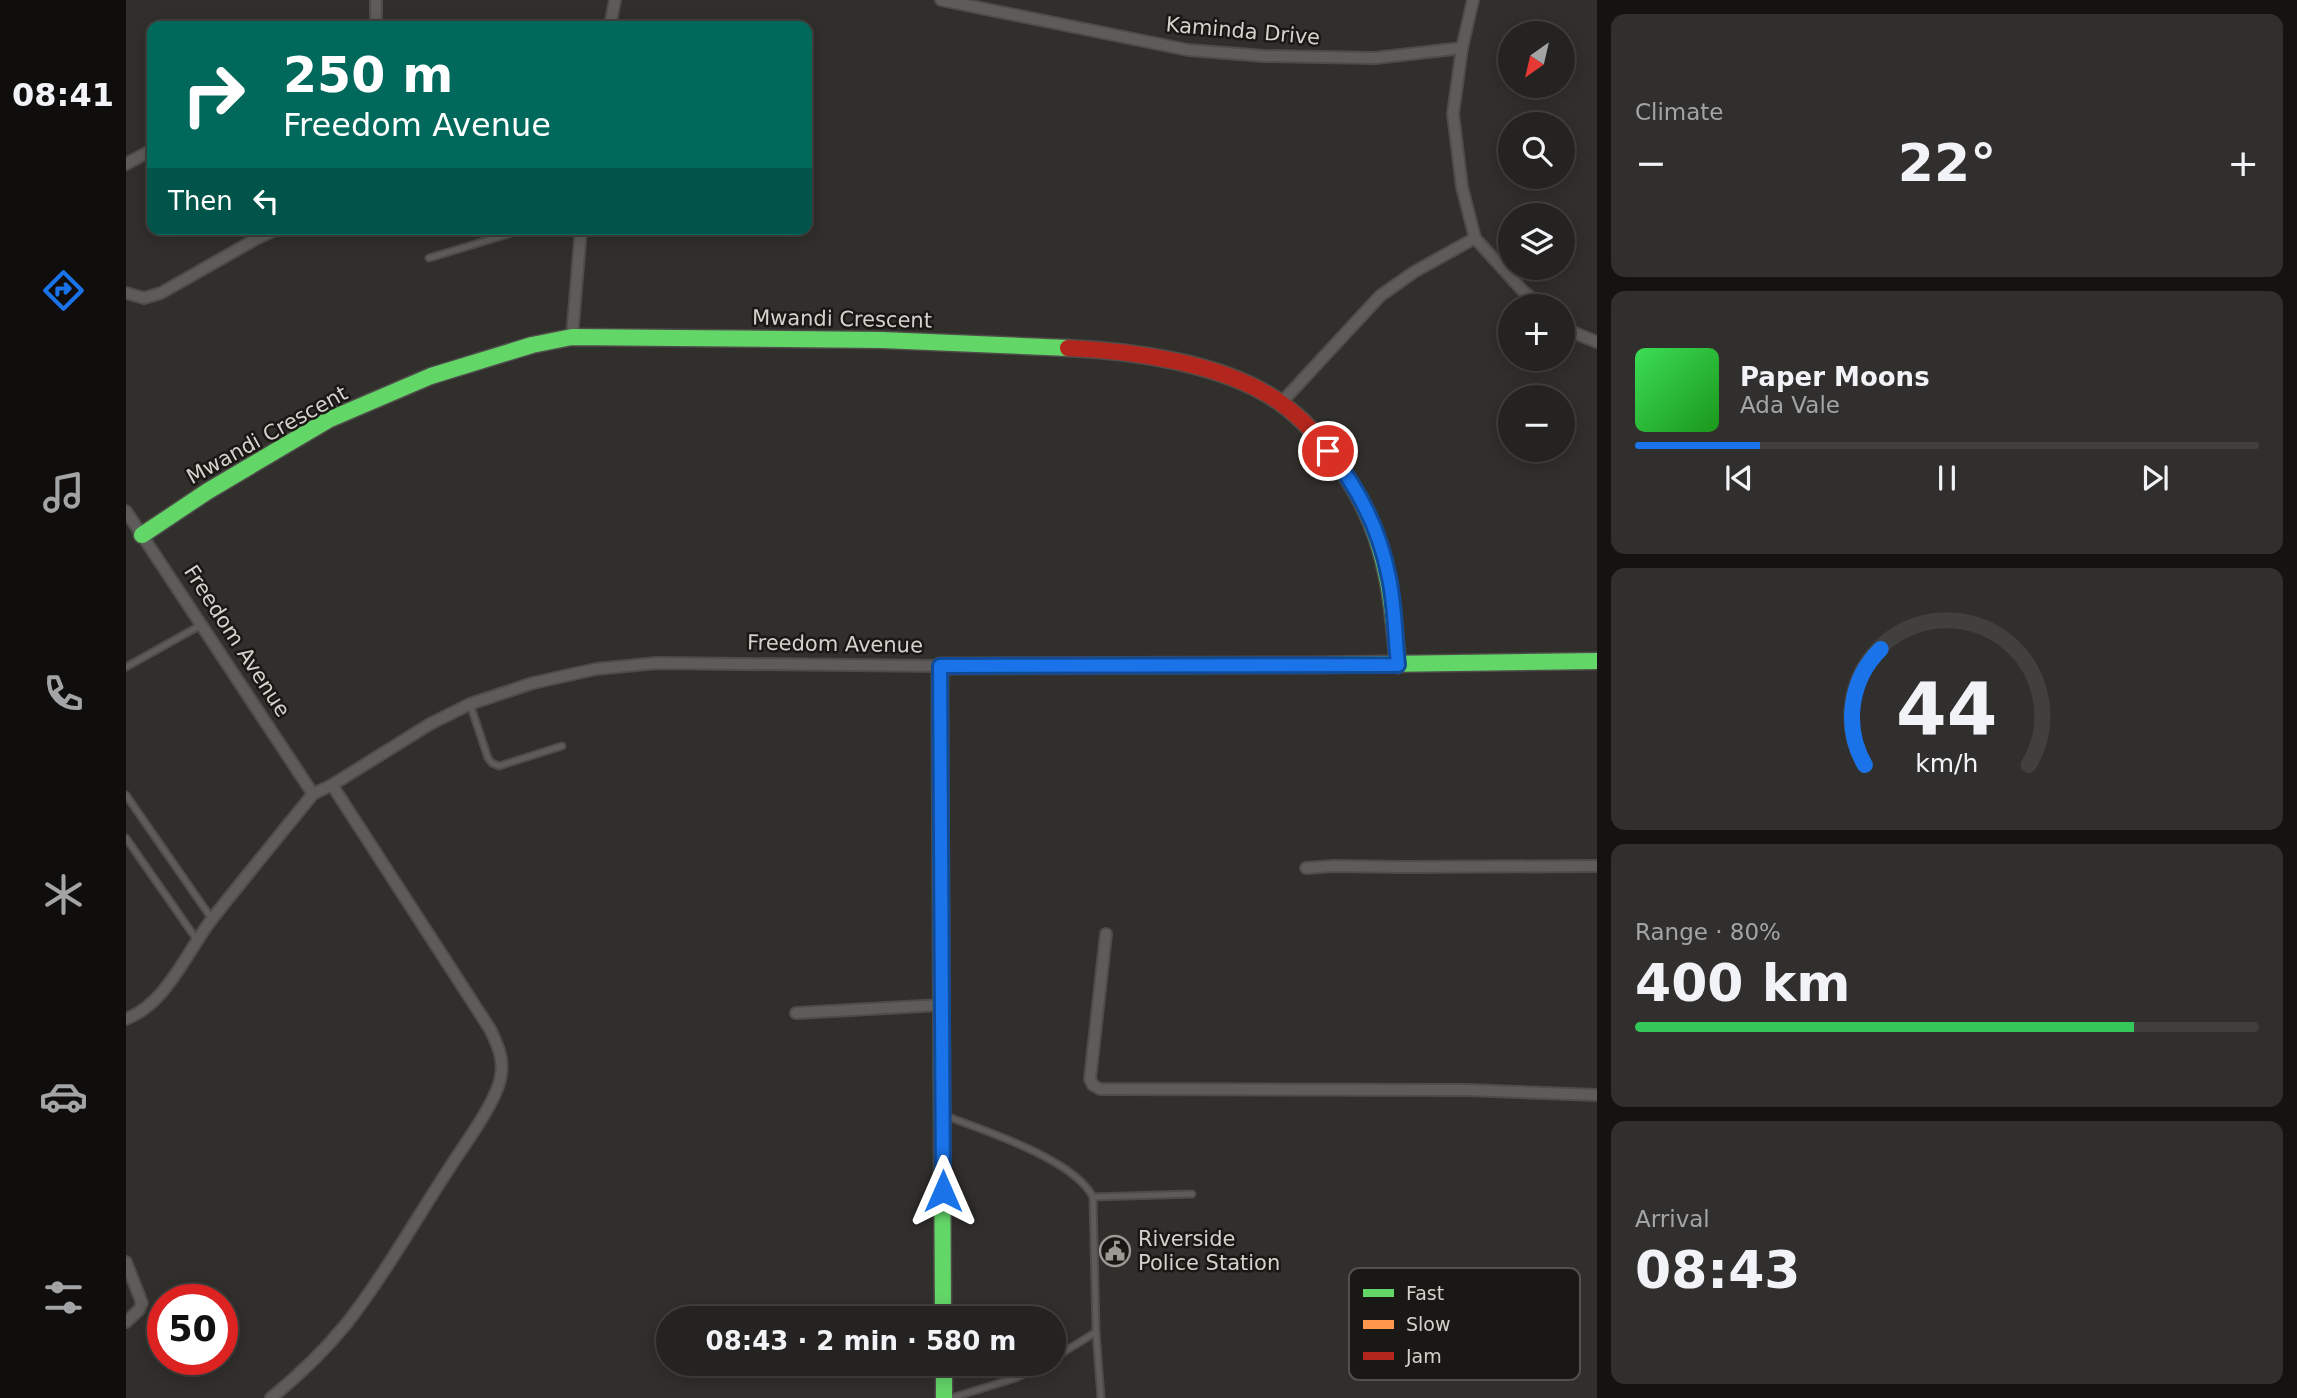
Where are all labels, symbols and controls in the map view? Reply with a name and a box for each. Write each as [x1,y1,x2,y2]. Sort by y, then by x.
street label: Kaminda Drive [1165,12,1321,50]
north arrow [1498,21,1575,98]
map controls [1498,21,1575,462]
text: 250 m [283,47,453,104]
icon: right [168,49,259,140]
text: 08:41 [12,76,114,114]
text: Climate [1635,99,1724,125]
text: Freedom Avenue [283,106,551,144]
button: search [1498,112,1575,189]
text: 22° [1898,133,1996,193]
text: − [1635,141,1667,185]
text: + [2227,141,2259,185]
icon: left [247,182,285,220]
text: Then [168,186,233,216]
button: layers [1498,203,1575,280]
icon: directions [39,266,88,315]
button: + [1498,294,1575,371]
street label: Mwandi Crescent [752,305,932,333]
text: Paper Moons [1740,362,1930,392]
street label: Mwandi Crescent [182,381,352,489]
button: − [1498,385,1575,462]
text: Ada Vale [1740,392,1840,418]
pin [1298,421,1358,481]
icon: arrive [1309,432,1347,470]
icon: previous [1720,459,1758,497]
icon: pause [1928,459,1966,497]
icon: next [2136,459,2174,497]
icon: music [39,468,88,517]
street label: Freedom Avenue [179,561,295,721]
street label: Freedom Avenue [747,630,923,658]
text: 44 [1896,667,1998,752]
icon: phone [39,669,88,718]
text: km/h [1915,749,1979,778]
icon: climate [39,870,88,919]
text: Range · 80% [1635,919,1781,945]
text: 400 km [1635,953,1850,1013]
icon: car [39,1072,88,1121]
position arrow [906,1154,980,1228]
text: Arrival [1635,1206,1710,1232]
place label: Riverside Police Station [1138,1227,1280,1275]
public building icon: Riverside Police Station [1098,1234,1132,1268]
text: 08:43 [1635,1240,1801,1300]
legend [1349,1268,1580,1380]
icon: filters [39,1273,88,1322]
text: Fast [1406,1282,1444,1304]
speed limit sign: 50 [147,1284,238,1375]
text: Slow [1406,1313,1451,1335]
text: 08:43 · 2 min · 580 m [706,1326,1016,1356]
text: Jam [1405,1345,1442,1367]

